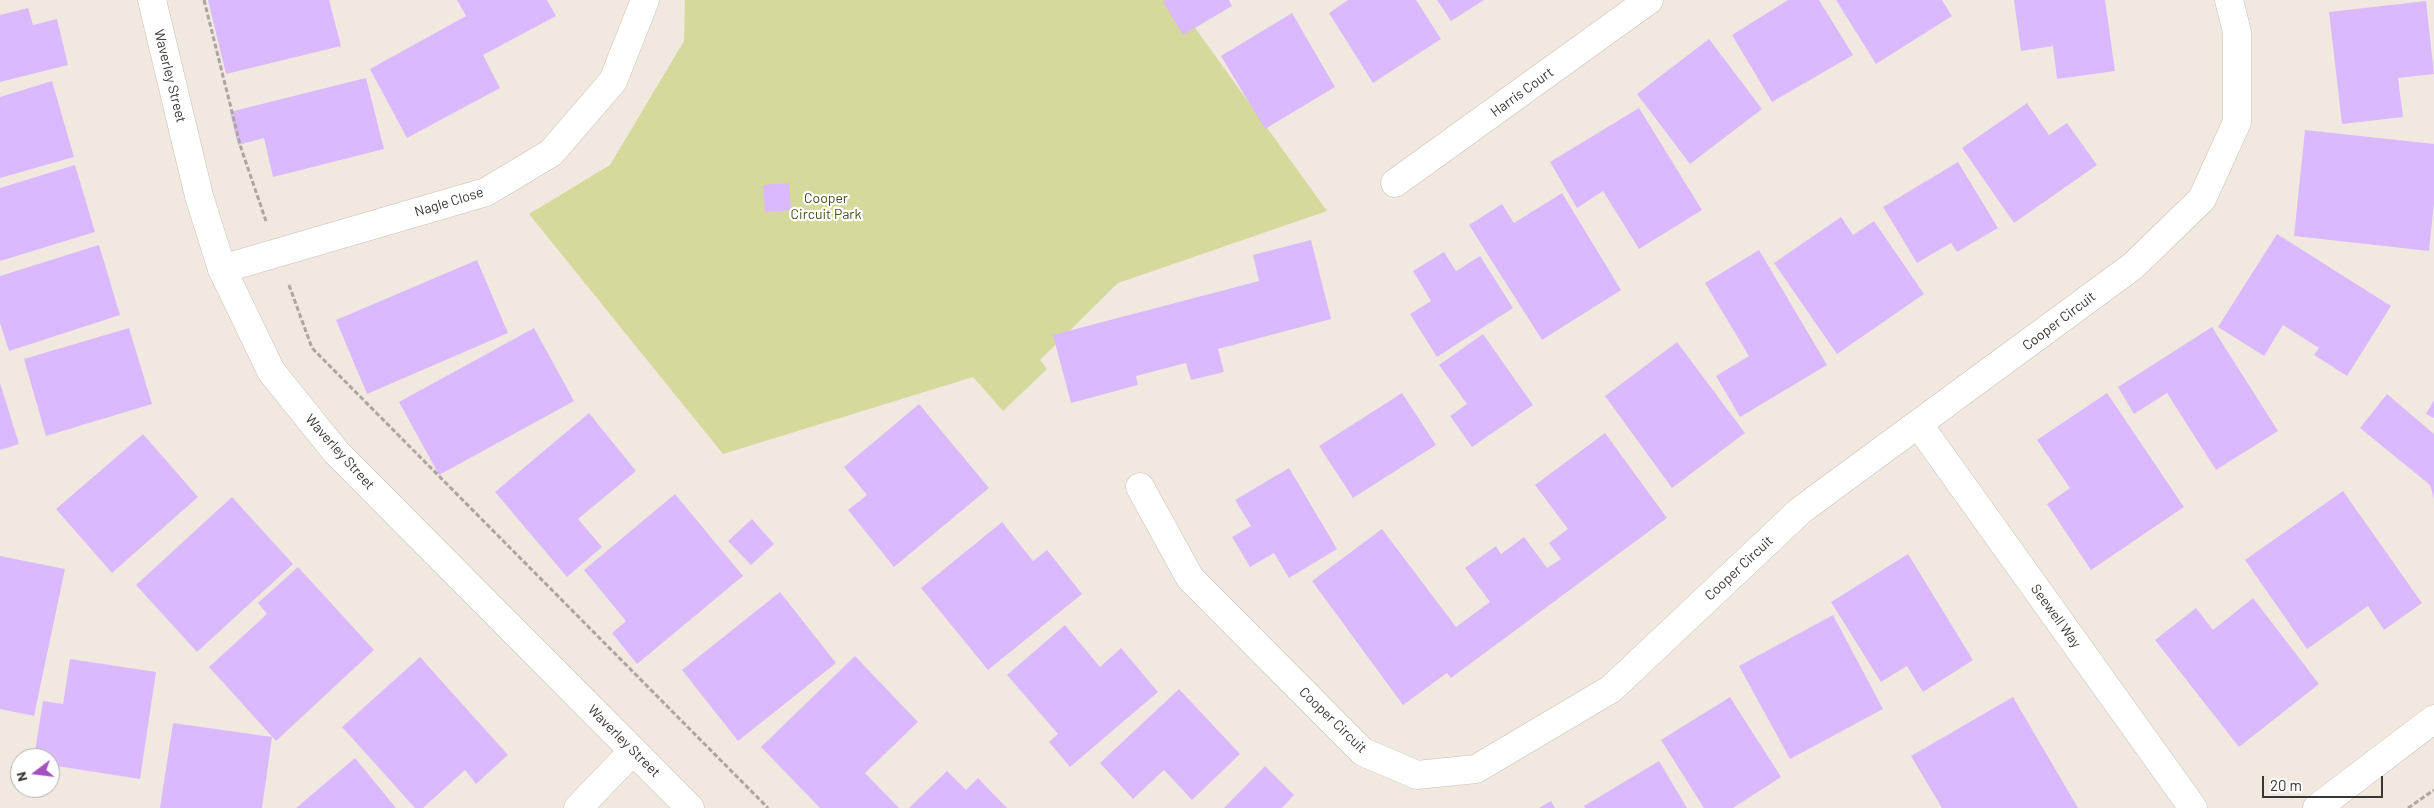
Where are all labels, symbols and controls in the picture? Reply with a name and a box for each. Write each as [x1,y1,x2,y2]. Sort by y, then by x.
street label: Waverley Street [150,28,190,124]
street label: Harris Court [1487,64,1557,120]
street label: Nagle Close [413,184,485,220]
park label: Cooper Circuit Park [791,190,861,222]
street label: Cooper Circuit [2019,288,2099,354]
street label: Waverley Street [302,411,378,493]
street label: Cooper Circuit [1701,532,1777,604]
street label: Seewell Way [2027,581,2085,651]
street label: Cooper Circuit [1296,684,1370,756]
street label: Waverley Street [584,701,664,781]
north arrow [10,748,60,798]
scale bar [2264,766,2385,798]
text: N [12,770,30,783]
text: 20 m [2270,776,2302,794]

